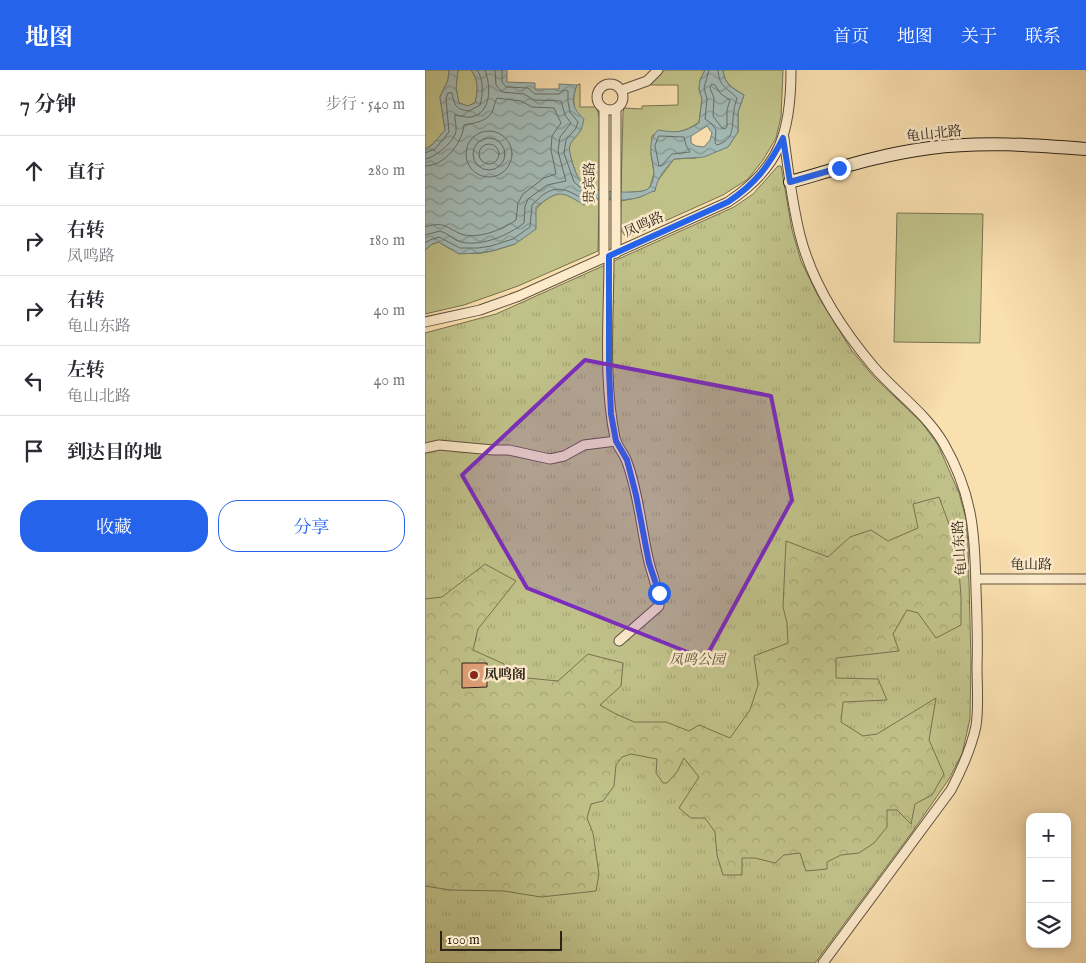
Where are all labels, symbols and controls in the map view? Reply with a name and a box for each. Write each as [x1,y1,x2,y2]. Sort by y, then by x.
text: 地图 [25,23,73,54]
text: 首页 [833,26,869,49]
text: 地图 [897,26,933,49]
text: 关于 [961,26,997,49]
text: 联系 [1025,26,1061,49]
text: 7 分钟 [20,92,76,119]
text: 步行 · 540 m [325,95,405,115]
street label: 龟山北路 [905,122,963,146]
icon: ahead [20,157,48,185]
route end [828,157,851,180]
text: 直行 [67,161,105,185]
text: 280 m [368,161,405,181]
street label: 贵宾路 [581,162,599,204]
street label: 凤鸣路 [621,208,667,242]
text: 右转 [67,219,105,243]
icon: right [20,227,48,255]
text: 180 m [369,231,405,251]
text: 凤鸣路 [67,247,115,267]
text: 右转 [67,289,105,313]
icon: right [20,297,48,325]
text: 40 m [373,301,405,321]
text: 龟山东路 [67,317,131,337]
text: 左转 [67,359,105,383]
icon: left [20,367,48,395]
text: 40 m [373,371,405,391]
text: 龟山北路 [67,387,131,407]
icon: arrive [20,437,48,465]
text: 到达目的地 [67,441,162,465]
button: 收藏 [20,500,208,552]
button: 分享 [218,500,405,552]
street label: 龟山东路 [949,519,971,577]
street label: 龟山路 [1010,556,1052,574]
route start [648,582,671,605]
park label: 凤鸣公园 [669,651,727,669]
place label: 凤鸣阁 [484,666,526,684]
marker: 凤鸣阁 [468,669,480,681]
map controls [1026,813,1071,948]
button: + [1026,813,1071,858]
button: − [1026,858,1071,903]
button: layers [1026,903,1071,948]
scale bar [440,928,563,951]
text: 100 m [447,931,480,949]

